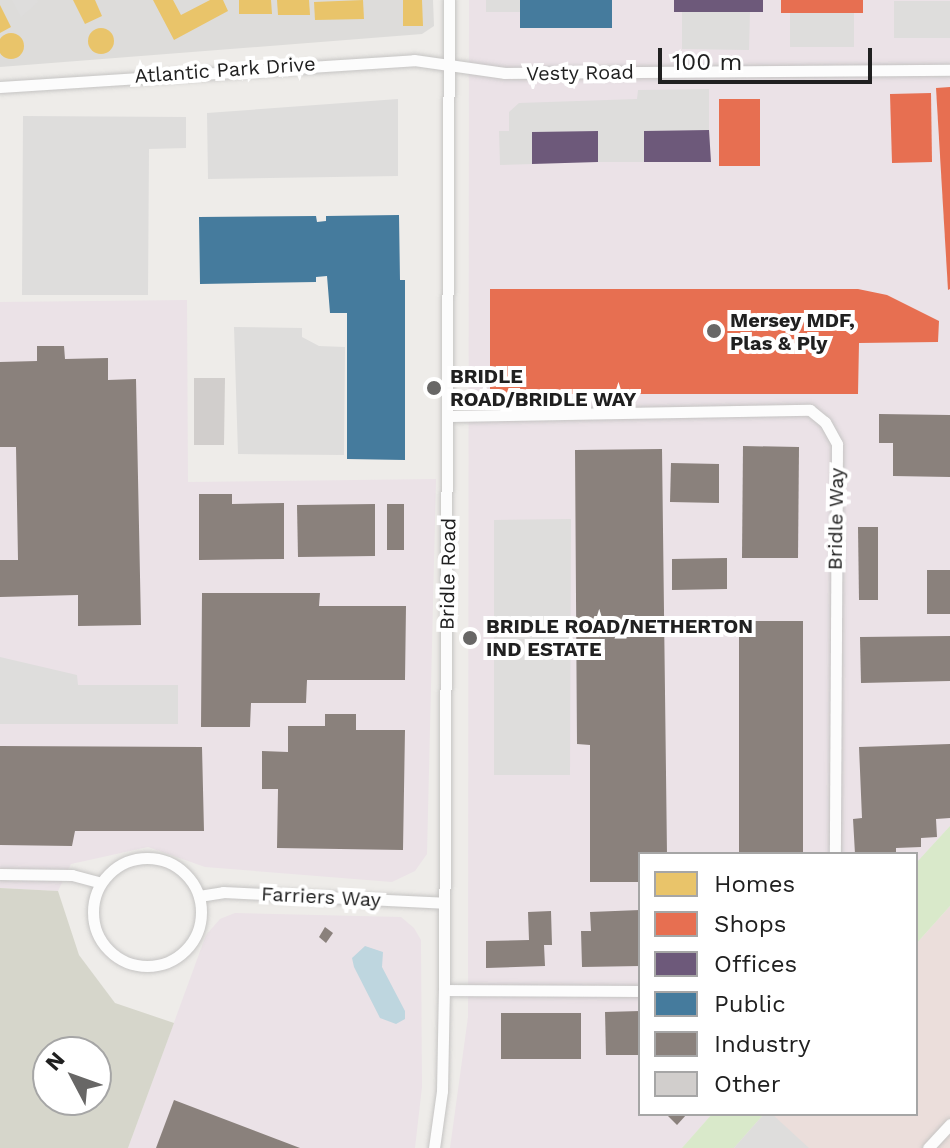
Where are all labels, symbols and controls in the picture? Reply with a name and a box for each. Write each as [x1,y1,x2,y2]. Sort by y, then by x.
scale bar [662,32,876,82]
text: 100 m [672,48,742,76]
street label: Atlantic Park Drive [133,52,317,88]
street label: Vesty Road [526,60,634,86]
place label: Mersey MDF, Plas & Ply [730,308,855,355]
marker: Mersey MDF, Plas & Ply [705,322,723,340]
place label: BRIDLE ROAD/BRIDLE WAY [450,364,637,411]
marker: BRIDLE ROAD/BRIDLE WAY [425,379,443,397]
street label: Bridle Way [823,467,849,571]
street label: Bridle Road [435,518,461,630]
place label: BRIDLE ROAD/NETHERTON IND ESTATE [486,614,753,661]
marker: BRIDLE ROAD/NETHERTON IND ESTATE [461,629,479,647]
legend [638,852,918,1116]
text: Homes [714,870,795,898]
street label: Farriers Way [260,882,382,912]
text: Shops [714,910,786,938]
text: Offices [714,950,797,978]
text: Public [714,990,786,1018]
text: Industry [714,1030,811,1058]
north arrow [32,1036,112,1116]
text: N [40,1047,70,1076]
text: Other [714,1070,781,1098]

